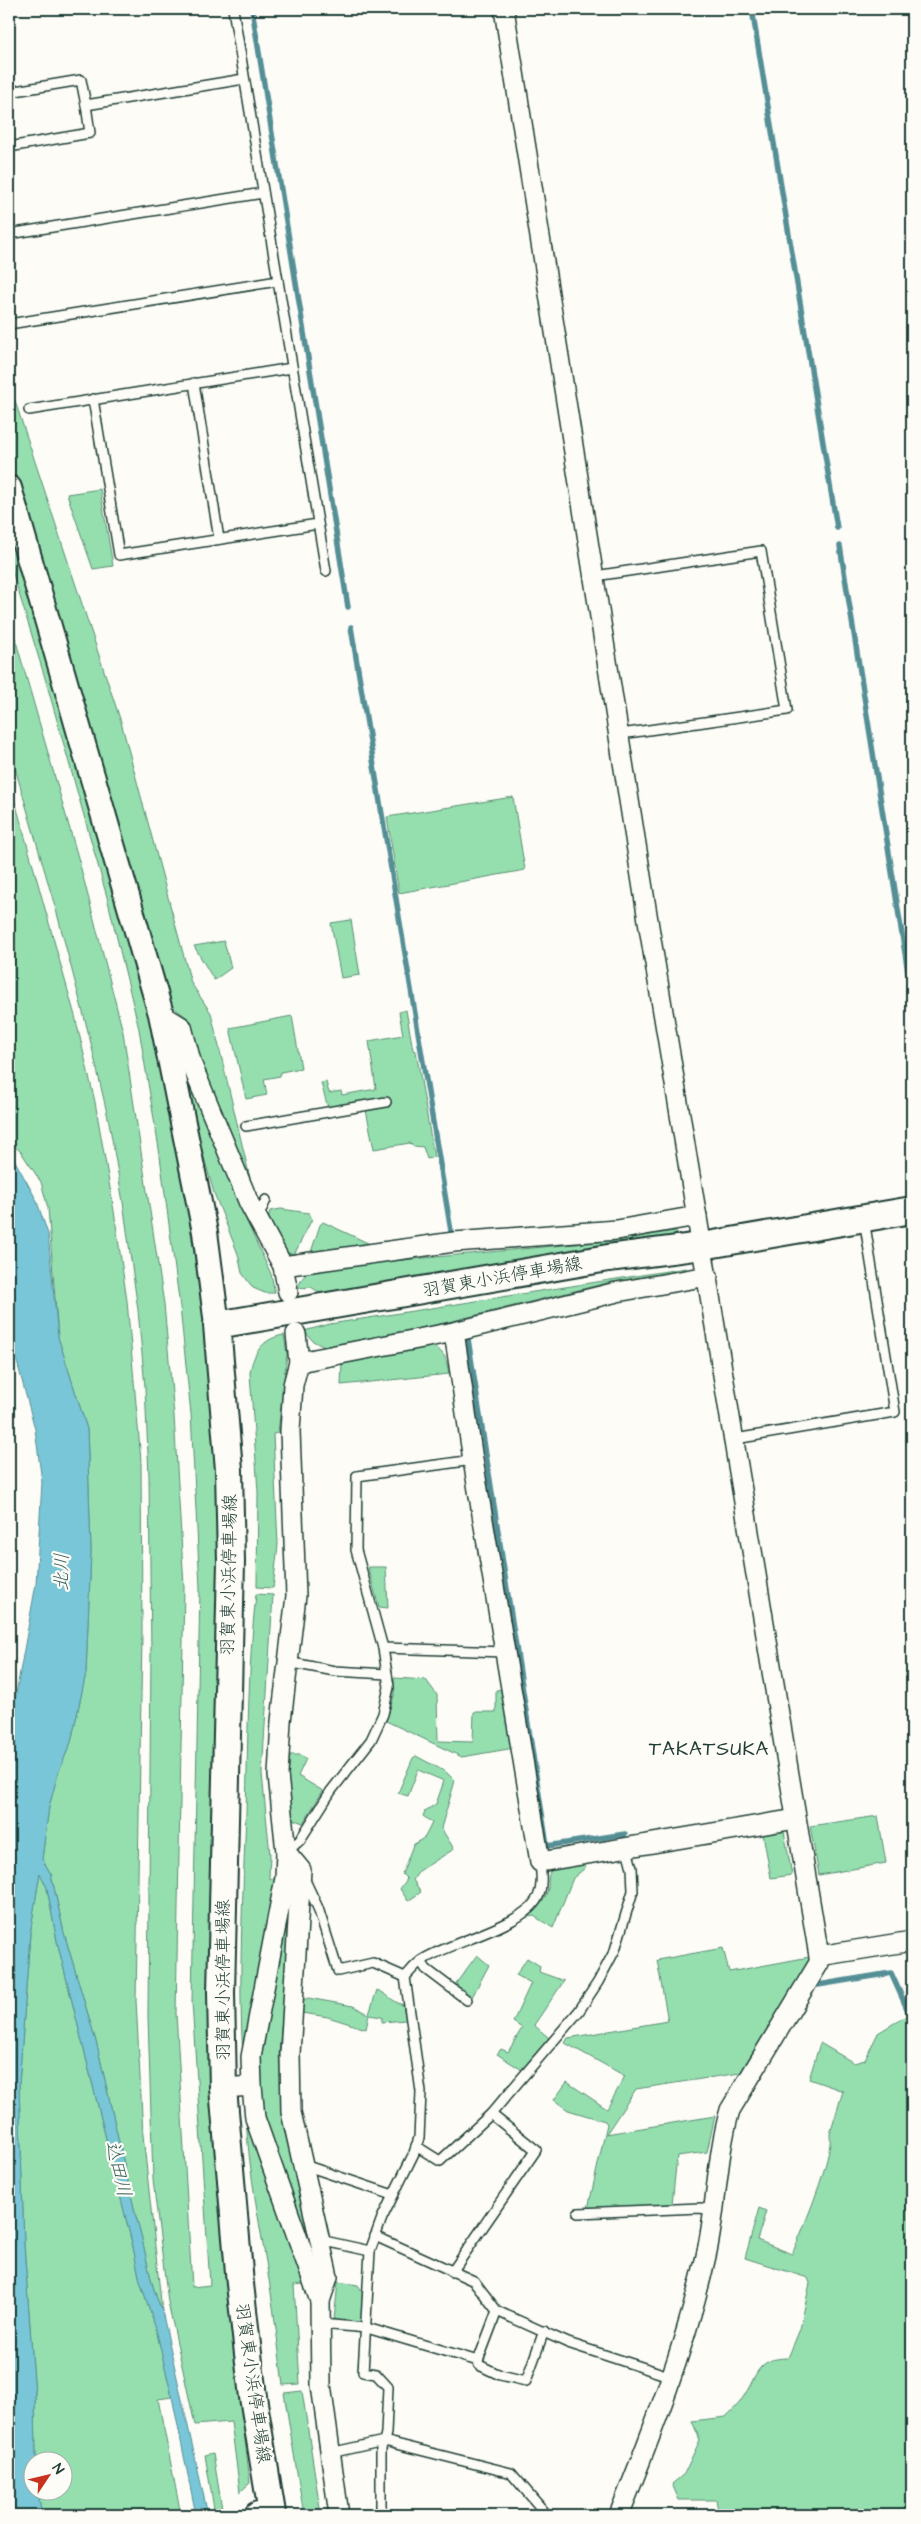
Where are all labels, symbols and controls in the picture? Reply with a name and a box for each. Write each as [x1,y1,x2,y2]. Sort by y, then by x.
street label: 羽賀東小浜停車場線 [420,1251,584,1303]
street label: 羽賀東小浜停車場線 [215,1494,243,1656]
water label: 北川 [48,1553,76,1591]
district label: TAKATSUKA [649,1735,769,1763]
street label: 羽賀東小浜停車場線 [211,1899,236,2061]
water label: 込田川 [98,2138,138,2200]
street label: 羽賀東小浜停車場線 [229,2301,277,2465]
north arrow [22,2452,72,2502]
text: N [47,2460,69,2479]

